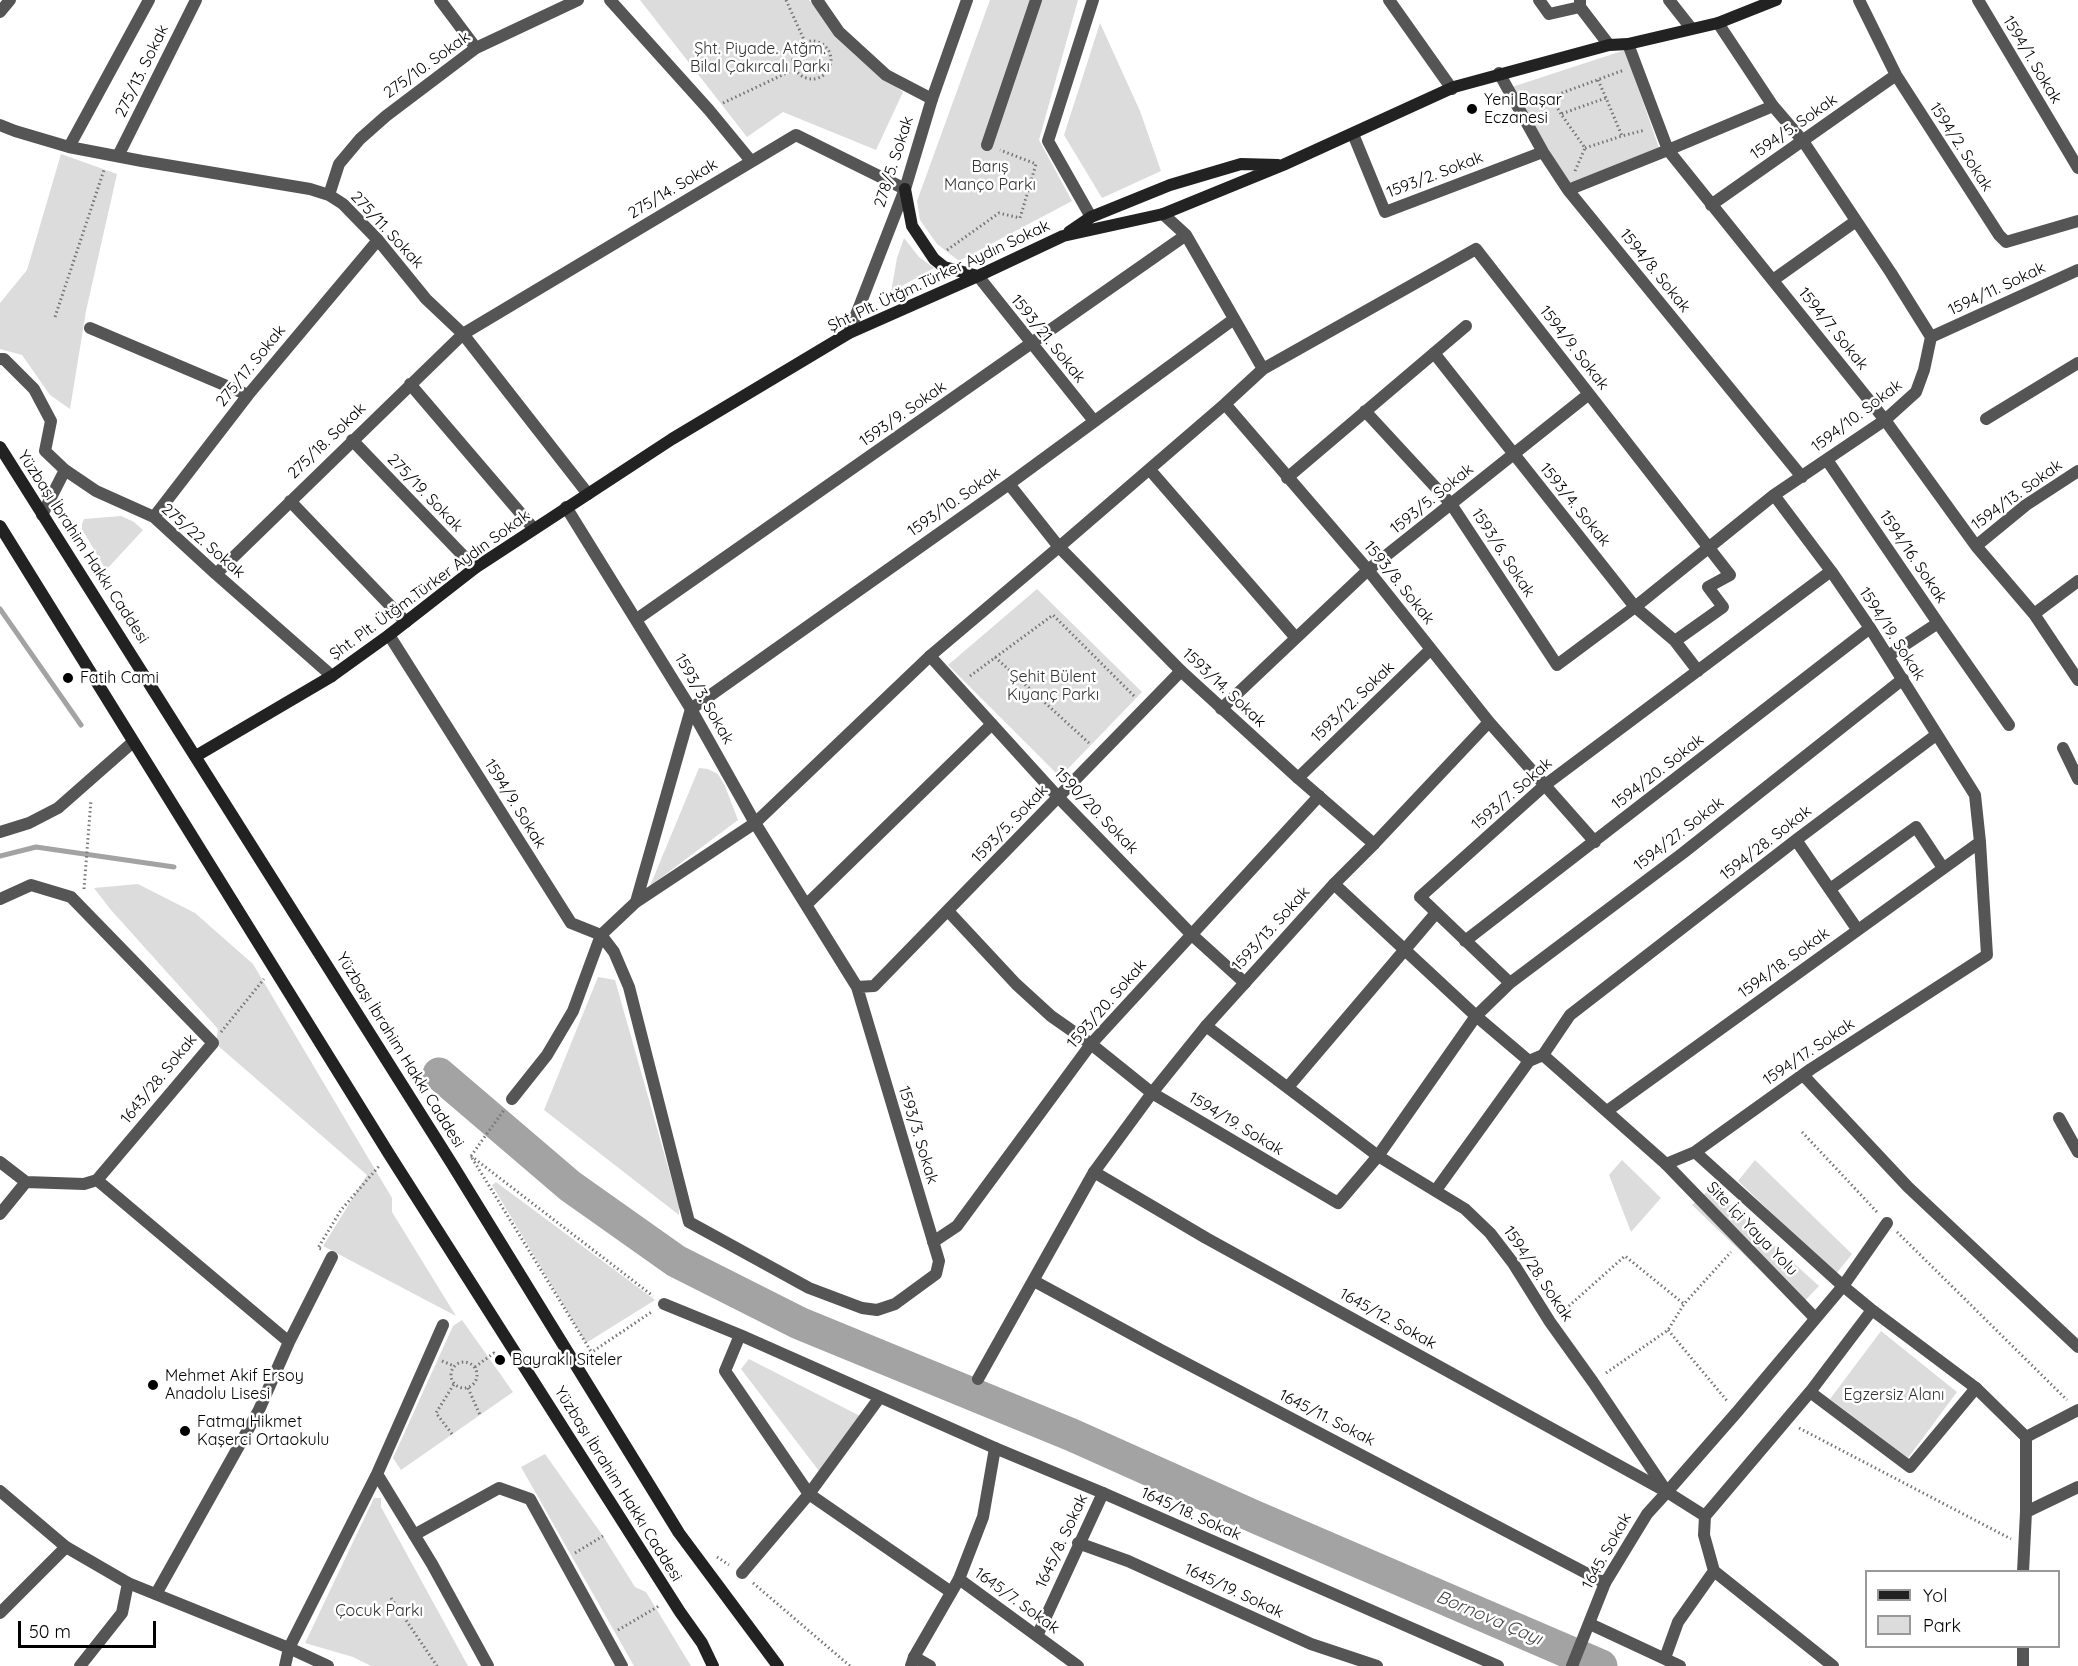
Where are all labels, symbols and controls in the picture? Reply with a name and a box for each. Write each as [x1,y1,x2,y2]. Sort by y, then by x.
street label: 1594/1. Sokak [1998,13,2066,107]
street label: 275/13. Sokak [111,21,173,121]
street label: 275/10. Sokak [380,27,474,103]
park label: Şht. Piyade. Atğm. Bilal Çakırcalı Parkı [690,39,830,77]
place label: Yeni Başar Eczanesi [1484,90,1562,128]
street label: 1594/5. Sokak [1747,90,1841,164]
street label: 1594/2. Sokak [1925,99,1997,195]
marker: Yeni Başar Eczanesi [1465,102,1479,116]
street label: 278/5. Sokak [870,114,918,210]
street label: 1593/2. Sokak [1384,148,1486,202]
street label: 275/14. Sokak [625,155,721,223]
park label: Barış Manço Parkı [944,157,1036,195]
street label: 275/11. Sokak [346,187,428,273]
street label: Şht. Plt. Ütğm.Türker Aydın Sokak [825,216,1053,336]
street label: 1594/8. Sokak [1616,225,1694,317]
street label: 1594/11. Sokak [1945,258,2049,320]
street label: 1594/7. Sokak [1794,284,1872,374]
street label: 1593/21. Sokak [1007,291,1089,387]
street label: 1594/9. Sokak [1535,302,1613,394]
street label: 275/17. Sokak [212,321,290,411]
street label: 1594/10. Sokak [1808,376,1906,456]
street label: 1593/9. Sokak [856,377,950,451]
street label: 275/18. Sokak [284,399,370,483]
street label: Yüzbaşı İbrahim Hakkı Caddesi [13,447,153,647]
street label: 275/19. Sokak [383,450,467,536]
street label: 1594/13. Sokak [1968,456,2066,534]
street label: 1593/5. Sokak [1387,460,1477,538]
street label: 1593/4. Sokak [1536,460,1614,550]
street label: 1593/10. Sokak [904,463,1004,541]
street label: 275/22. Sokak [157,500,249,582]
street label: 1593/6. Sokak [1467,505,1539,601]
street label: Şht. Plt. Ütğm.Türker Aydın Sokak [326,506,534,664]
street label: 1594/16. Sokak [1875,507,1951,607]
street label: 1593/8. Sokak [1360,537,1438,629]
street label: 1594/19. Sokak [1855,584,1929,684]
street label: 1593/14. Sokak [1178,644,1270,732]
street label: 1593/3. Sokak [670,650,738,748]
street label: 1593/12. Sokak [1308,658,1398,746]
park label: Şehit Bülent Kıyanç Parkı [1007,667,1099,705]
place label: Fatih Cami [80,668,159,688]
marker: Fatih Cami [61,671,75,685]
street label: 1594/20. Sokak [1608,730,1708,814]
street label: 1593/7. Sokak [1468,754,1556,834]
street label: 1594/9. Sokak [480,756,550,852]
street label: 1590/20. Sokak [1050,764,1142,858]
street label: 1593/5. Sokak [968,781,1052,867]
street label: 1594/27. Sokak [1630,793,1728,875]
street label: 1594/28. Sokak [1717,801,1815,885]
street label: 1593/13. Sokak [1228,883,1314,975]
street label: 1594/18. Sokak [1735,924,1833,1002]
street label: Yüzbaşı İbrahim Hakkı Caddesi [332,949,468,1151]
street label: 1593/20. Sokak [1063,956,1151,1052]
street label: 1594/17. Sokak [1760,1014,1858,1090]
street label: 1643/28. Sokak [117,1030,201,1128]
street label: 1593/3. Sokak [894,1084,942,1186]
street label: 1594/19. Sokak [1185,1088,1287,1160]
street label: Site İçi Yaya Yolu [1702,1178,1802,1280]
street label: 1594/28. Sokak [1499,1223,1577,1325]
street label: 1645/12. Sokak [1336,1284,1440,1354]
place label: Bayraklı Siteler [512,1350,622,1370]
marker: Bayraklı Siteler [493,1353,507,1367]
place label: Mehmet Akif Ersoy Anadolu Lisesi [165,1366,304,1404]
marker: Mehmet Akif Ersoy Anadolu Lisesi [146,1378,160,1392]
street label: Yüzbaşı İbrahim Hakkı Caddesi [550,1383,686,1585]
park label: Egzersiz Alanı [1844,1385,1944,1405]
street label: 1645/11. Sokak [1276,1386,1378,1450]
place label: Fatma Hikmet Kaşerci Ortaokulu [197,1412,329,1450]
marker: Fatma Hikmet Kaşerci Ortaokulu [178,1424,192,1438]
street label: 1645/18. Sokak [1138,1483,1244,1545]
street label: 1645/8. Sokak [1032,1491,1092,1591]
street label: 1645. Sokak [1578,1509,1636,1593]
street label: 1645/19. Sokak [1181,1560,1287,1622]
street label: 1645/7. Sokak [971,1564,1063,1638]
legend [1865,1570,2060,1648]
text: Yol [1923,1584,1947,1607]
water label: Bornova Çayı [1433,1586,1545,1650]
park label: Çocuk Parkı [335,1601,423,1621]
scale bar [21,1609,159,1647]
text: Park [1923,1614,1961,1637]
text: 50 m [29,1620,71,1643]

